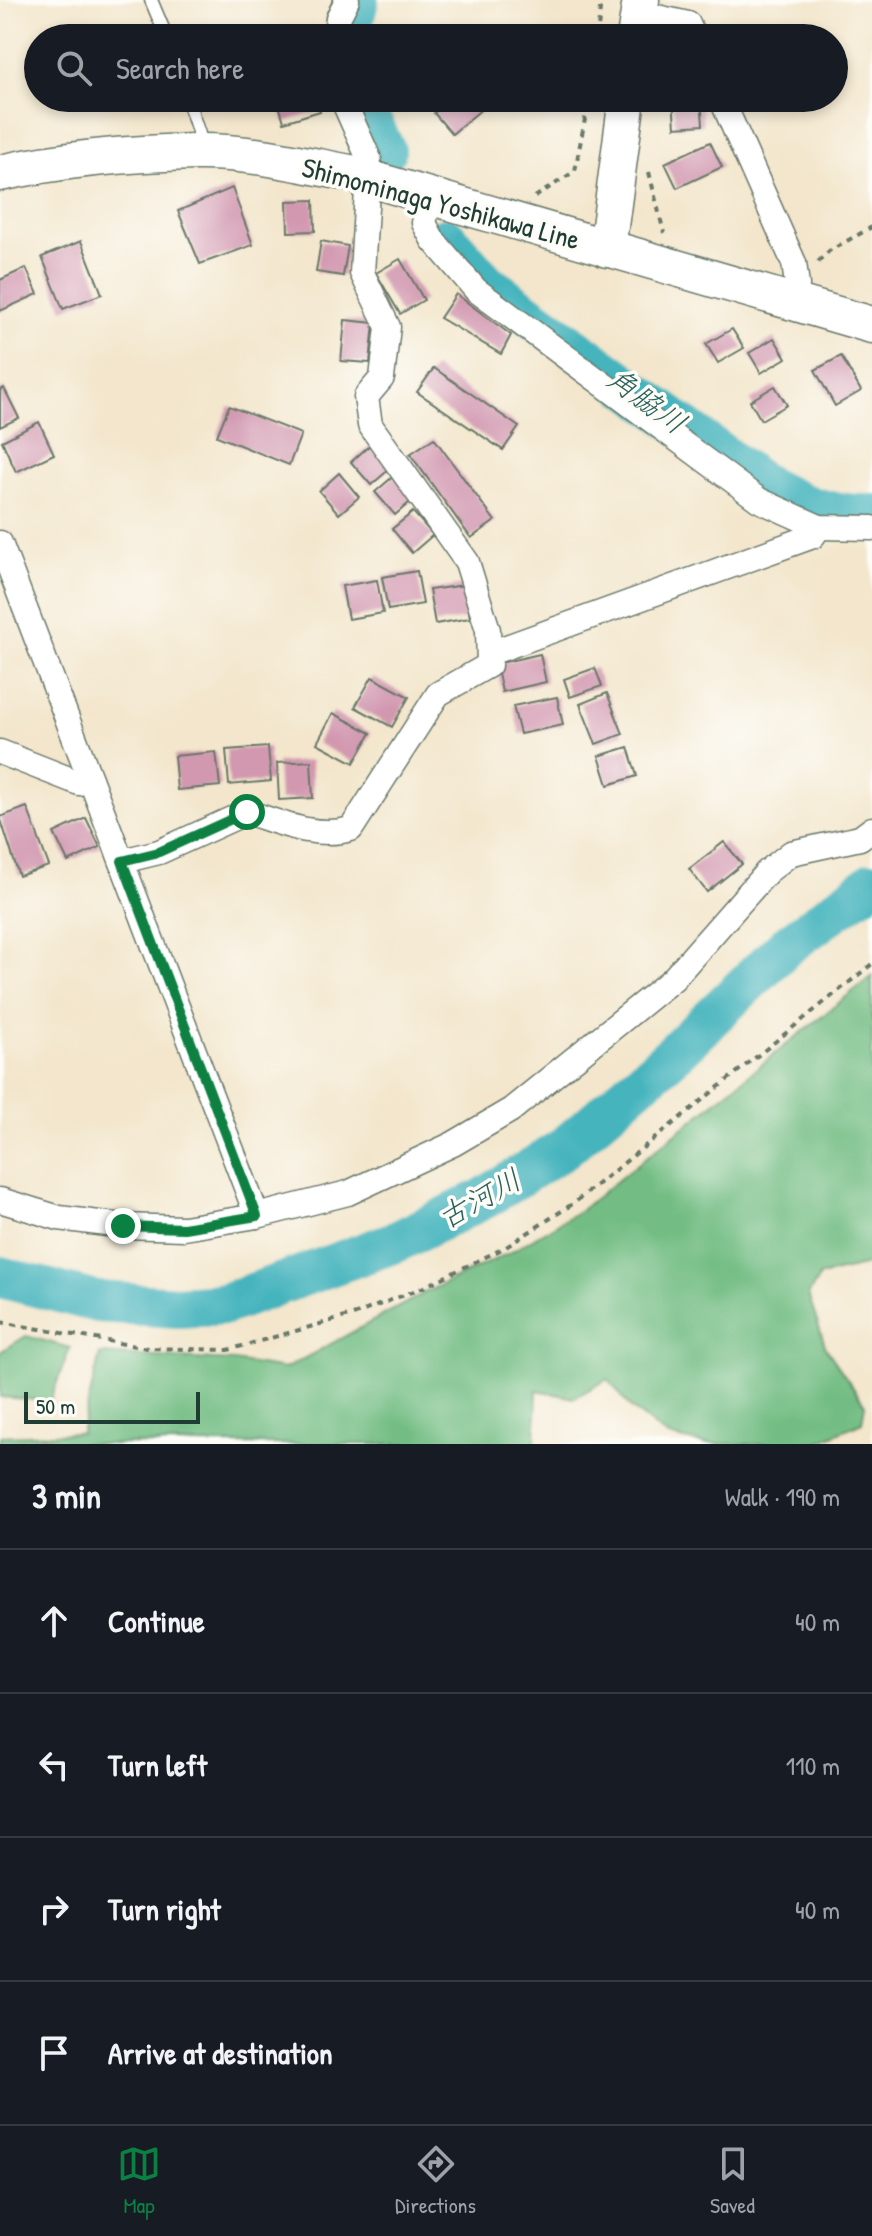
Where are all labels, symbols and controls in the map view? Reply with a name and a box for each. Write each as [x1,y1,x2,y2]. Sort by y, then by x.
search box [24,24,848,112]
icon: search [52,46,96,90]
text: Search here [116,48,244,88]
street label: Shimominaga Yoshikawa Line [298,148,584,258]
water label: 角脇川 [599,357,695,443]
route start [229,794,265,830]
water label: 古河川 [430,1159,528,1237]
route end [105,1208,141,1244]
scale bar [24,1388,200,1424]
text: 50 m [36,1391,75,1421]
text: 3 min [32,1473,101,1519]
text: Walk · 190 m [725,1479,840,1514]
icon: ahead [32,1599,76,1643]
text: Continue [108,1601,205,1641]
text: 40 m [795,1604,840,1639]
icon: left [32,1743,76,1787]
text: Turn left [108,1745,207,1785]
text: 110 m [786,1748,840,1783]
icon: right [32,1887,76,1931]
text: Turn right [108,1889,221,1929]
text: 40 m [795,1892,840,1927]
icon: arrive [32,2031,76,2075]
text: Arrive at destination [108,2033,333,2073]
tab: Map [117,2142,161,2220]
tab: Directions [395,2142,476,2220]
tab: Saved [710,2142,755,2220]

